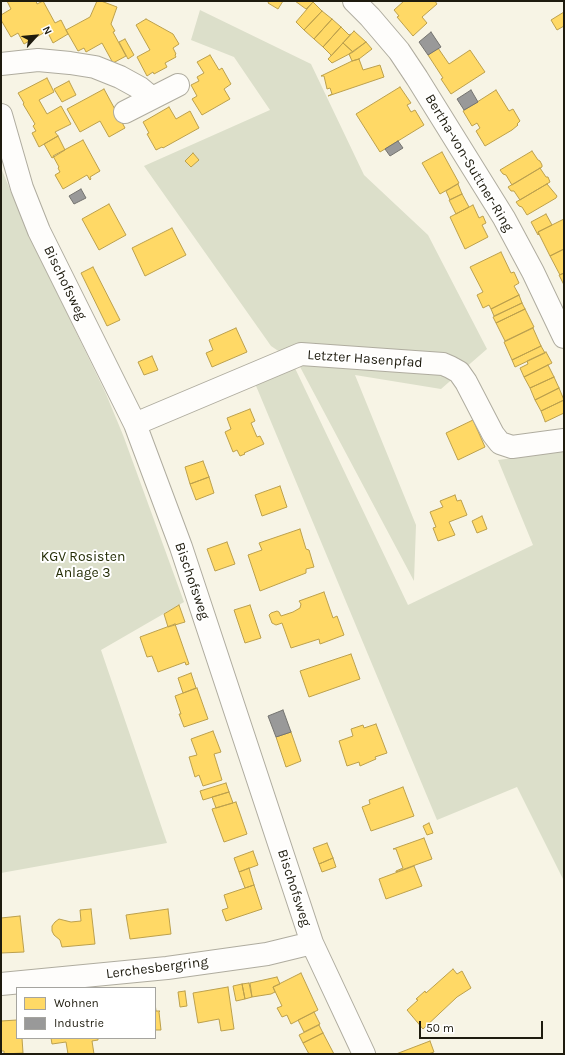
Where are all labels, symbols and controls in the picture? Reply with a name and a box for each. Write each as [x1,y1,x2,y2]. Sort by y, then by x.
north arrow [16,16,56,56]
text: N [40,24,55,37]
street label: Bertha-von-Suttner-Ring [421,91,517,235]
street label: Bischofsweg [40,243,90,323]
street label: Letzter Hasenpfad [307,347,423,371]
street label: Bischofsweg [171,540,213,622]
park label: KGV Rosisten Anlage 3 [41,549,125,582]
street label: Bischofsweg [274,847,314,929]
street label: Lerchesbergring [105,953,209,983]
legend [16,987,156,1039]
text: Wohnen [54,996,99,1010]
scale bar [421,1013,545,1039]
text: Industrie [54,1016,104,1030]
text: 50 m [426,1021,454,1035]

